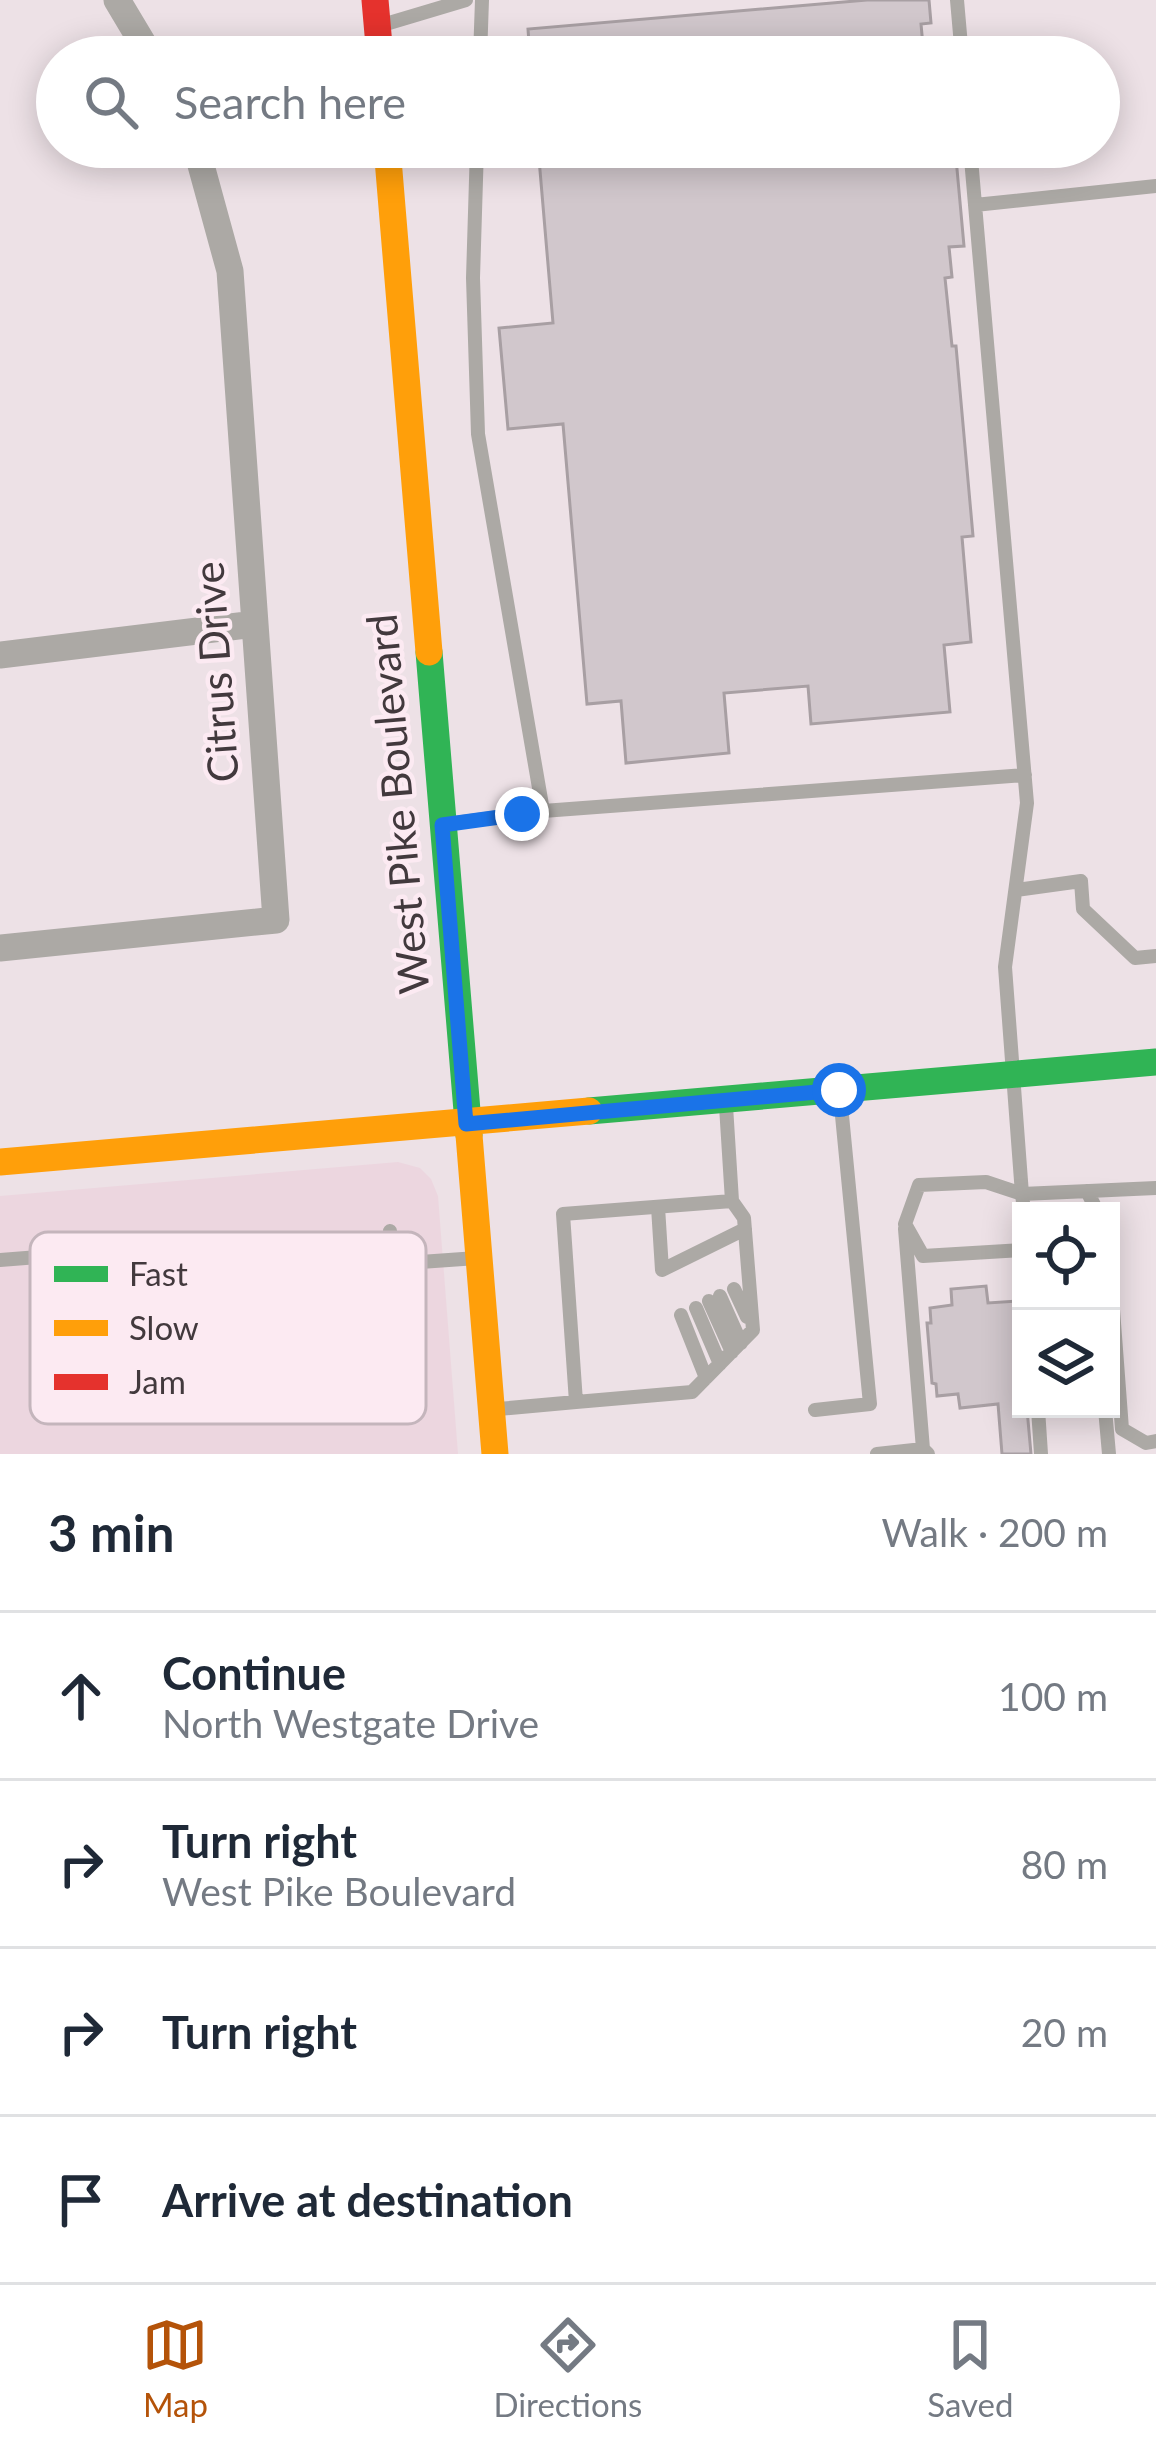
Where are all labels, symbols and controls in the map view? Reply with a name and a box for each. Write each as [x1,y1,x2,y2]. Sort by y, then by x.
search box [36,36,1120,168]
icon: search [78,69,144,135]
text: Search here [174,75,406,129]
street label: Citrus Drive [182,560,248,784]
street label: West Pike Boulevard [355,612,439,996]
route end [495,787,549,841]
route start [812,1063,866,1117]
map controls [1012,1202,1120,1418]
button: locate [1012,1202,1120,1310]
legend [30,1232,426,1424]
text: Fast [129,1253,188,1293]
text: Slow [129,1307,199,1347]
button: layers [1012,1310,1120,1418]
text: Jam [129,1361,186,1401]
text: 3 min [48,1502,174,1563]
text: Walk · 200 m [881,1509,1108,1555]
text: Continue [162,1646,346,1700]
icon: ahead [48,1663,114,1729]
text: 100 m [998,1673,1108,1719]
text: North Westgate Drive [162,1700,539,1746]
text: Turn right [162,1814,357,1868]
icon: right [48,1831,114,1897]
text: 80 m [1021,1841,1108,1887]
text: West Pike Boulevard [162,1868,516,1914]
icon: right [48,1999,114,2065]
text: Turn right [162,2005,357,2059]
text: 20 m [1021,2009,1108,2055]
icon: arrive [48,2167,114,2233]
text: Arrive at destination [162,2173,573,2227]
tab: Map [142,2312,208,2424]
tab: Directions [493,2312,642,2424]
tab: Saved [927,2312,1014,2424]

